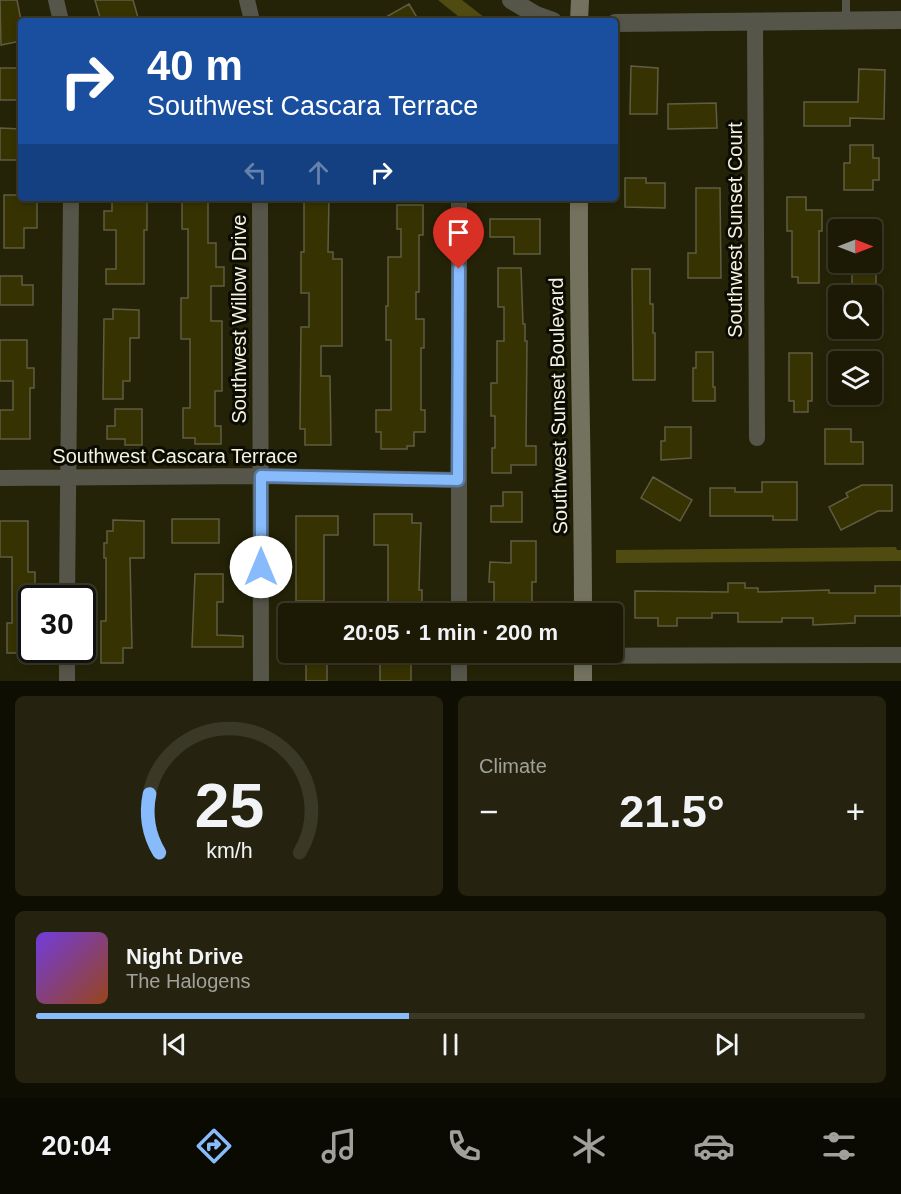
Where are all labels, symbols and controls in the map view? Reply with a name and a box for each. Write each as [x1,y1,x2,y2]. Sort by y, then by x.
icon: right [48,42,126,120]
text: 40 m [147,42,243,89]
text: Southwest Cascara Terrace [147,91,478,121]
street label: Southwest Sunset Court [724,122,746,338]
icon: left [239,156,272,189]
icon: ahead [302,156,335,189]
icon: right [365,156,398,189]
pin [433,207,484,269]
street label: Southwest Willow Drive [228,215,250,423]
icon: arrive [442,216,475,249]
north arrow [828,219,882,273]
map controls [828,219,882,405]
street label: Southwest Sunset Boulevard [545,277,571,535]
button: search [828,285,882,339]
button: layers [828,351,882,405]
street label: Southwest Cascara Terrace [52,445,298,467]
position arrow [229,535,293,599]
speed limit sign: 30 [18,585,96,663]
text: 20:05 · 1 min · 200 m [343,620,558,645]
text: Climate [479,755,547,777]
text: 25 [194,771,264,840]
text: 21.5° [619,786,725,837]
text: − [479,793,498,830]
text: + [846,793,865,830]
text: km/h [206,839,252,863]
text: Night Drive [126,944,243,969]
text: The Halogens [126,970,251,992]
icon: previous [158,1028,191,1061]
icon: pause [434,1028,467,1061]
icon: next [710,1028,743,1061]
icon: directions [193,1125,235,1167]
icon: music [318,1125,360,1167]
icon: phone [443,1125,485,1167]
icon: climate [568,1125,610,1167]
icon: car [693,1125,735,1167]
icon: filters [818,1125,860,1167]
text: 20:04 [41,1131,110,1161]

